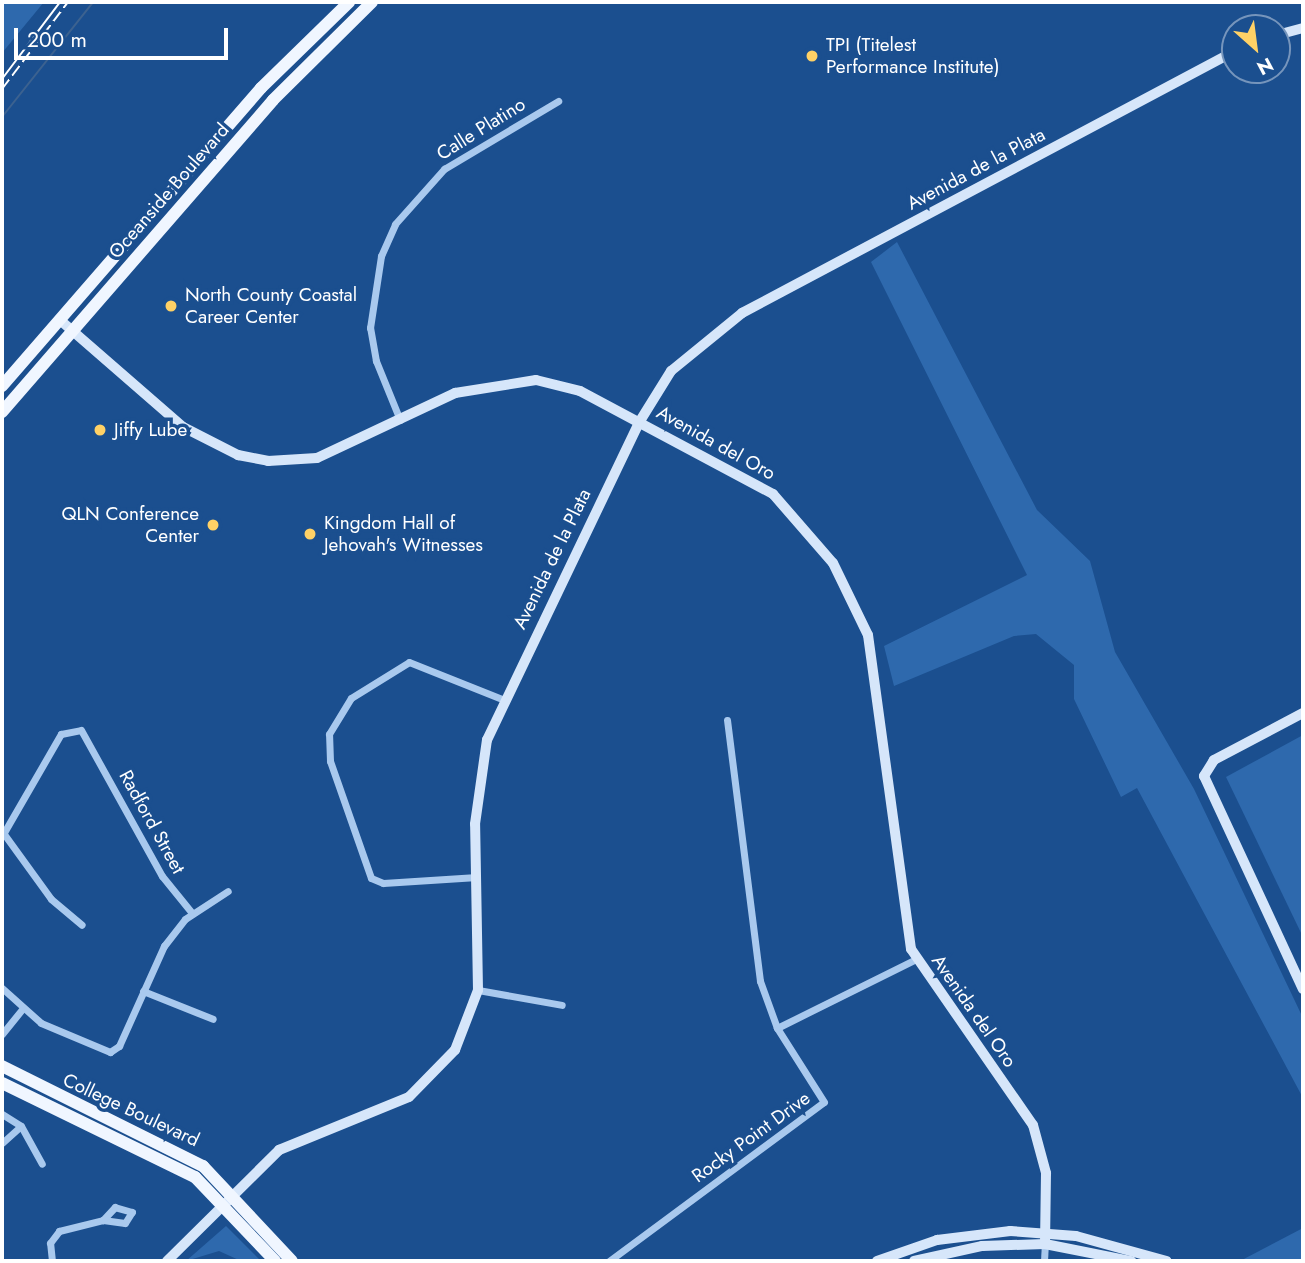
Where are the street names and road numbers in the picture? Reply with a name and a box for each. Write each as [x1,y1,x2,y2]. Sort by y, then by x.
street label: Calle Platino [432,93,530,165]
street label: Oceanside Boulevard [104,119,234,263]
street label: Avenida de la Plata [903,123,1049,215]
street label: Avenida del Oro [653,401,779,485]
street label: Avenida de la Plata [508,485,596,633]
street label: Radford Street [114,766,190,878]
street label: Avenida del Oro [927,950,1021,1072]
street label: College Boulevard [59,1068,203,1152]
street label: Rocky Point Drive [687,1087,815,1187]

